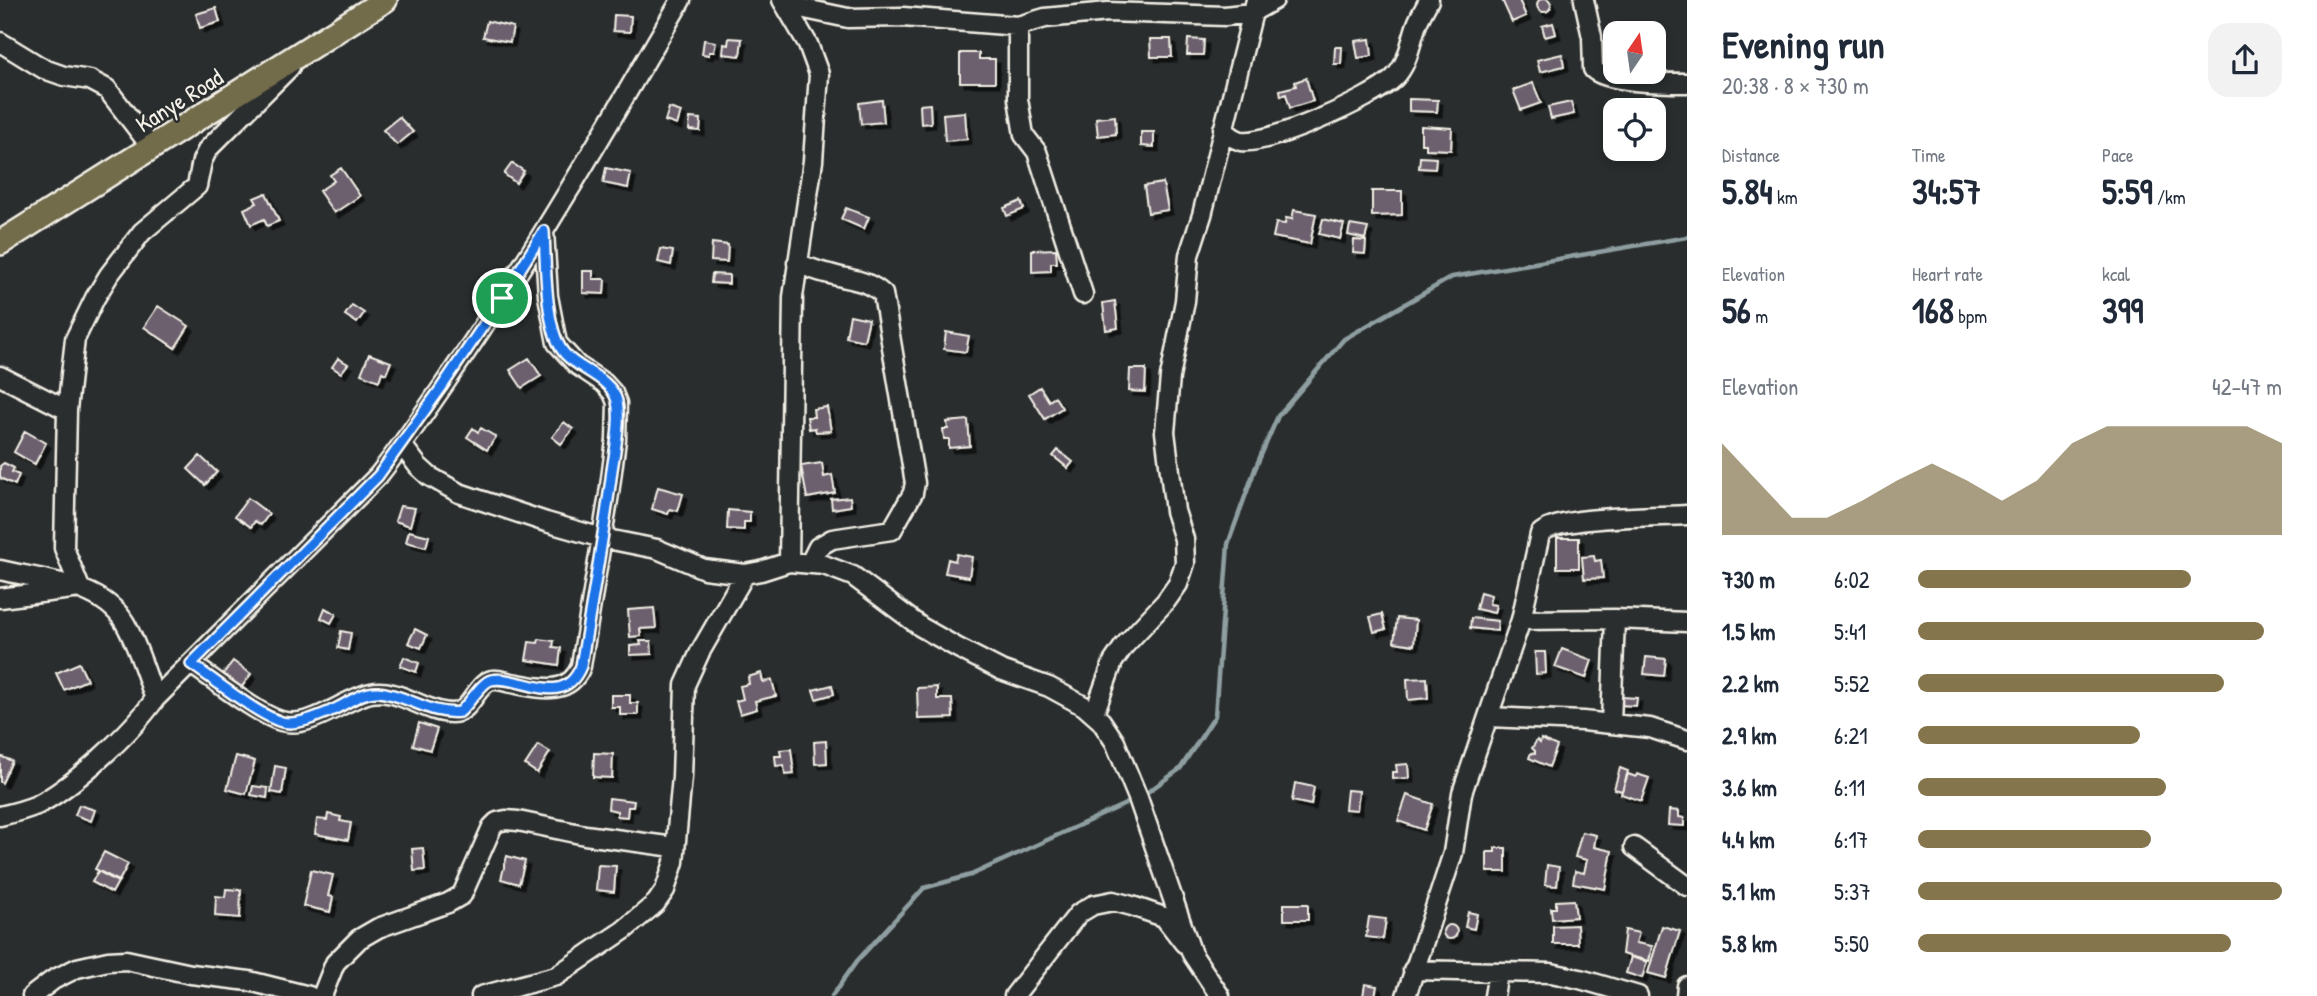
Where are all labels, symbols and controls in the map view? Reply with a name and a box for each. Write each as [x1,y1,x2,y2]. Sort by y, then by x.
text: Evening run [1722,18,1885,70]
north arrow [1603,21,1666,84]
map controls [1603,21,1666,161]
button: share [2208,23,2282,97]
street label: Kanye Road [129,61,229,139]
text: 20:38 · 8 × 730 m [1722,70,1869,101]
button: locate [1603,98,1666,161]
text: Distance [1722,142,1780,168]
text: Time [1912,142,1946,168]
text: Pace [2102,142,2134,168]
text: 5.84 [1722,168,1773,215]
text: 34:57 [1912,168,1981,215]
text: 5:59 [2102,168,2153,215]
text: km [1773,184,1798,210]
text: /km [2153,184,2186,210]
text: Elevation [1722,261,1785,287]
text: Heart rate [1912,261,1983,287]
text: kcal [2102,261,2130,287]
pin [472,268,532,328]
icon: arrive [483,279,521,317]
text: 56 [1722,287,1751,334]
text: 168 [1912,287,1954,334]
text: 399 [2102,287,2143,334]
text: m [1751,303,1768,329]
text: bpm [1954,303,1987,329]
text: Elevation [1722,371,1798,402]
text: 42–47 m [2212,371,2282,402]
text: 730 m [1722,564,1775,595]
text: 6:02 [1834,564,1870,595]
text: 1.5 km [1722,616,1775,647]
text: 5:41 [1834,616,1866,647]
text: 2.2 km [1722,668,1779,699]
text: 5:52 [1834,668,1870,699]
text: 2.9 km [1722,720,1777,751]
text: 6:21 [1834,720,1868,751]
text: 3.6 km [1722,772,1777,803]
text: 6:11 [1834,772,1865,803]
text: 4.4 km [1722,824,1775,855]
text: 6:17 [1834,824,1868,855]
text: 5.1 km [1722,876,1775,907]
text: 5:37 [1834,876,1871,907]
text: 5.8 km [1722,928,1777,959]
text: 5:50 [1834,928,1869,959]

